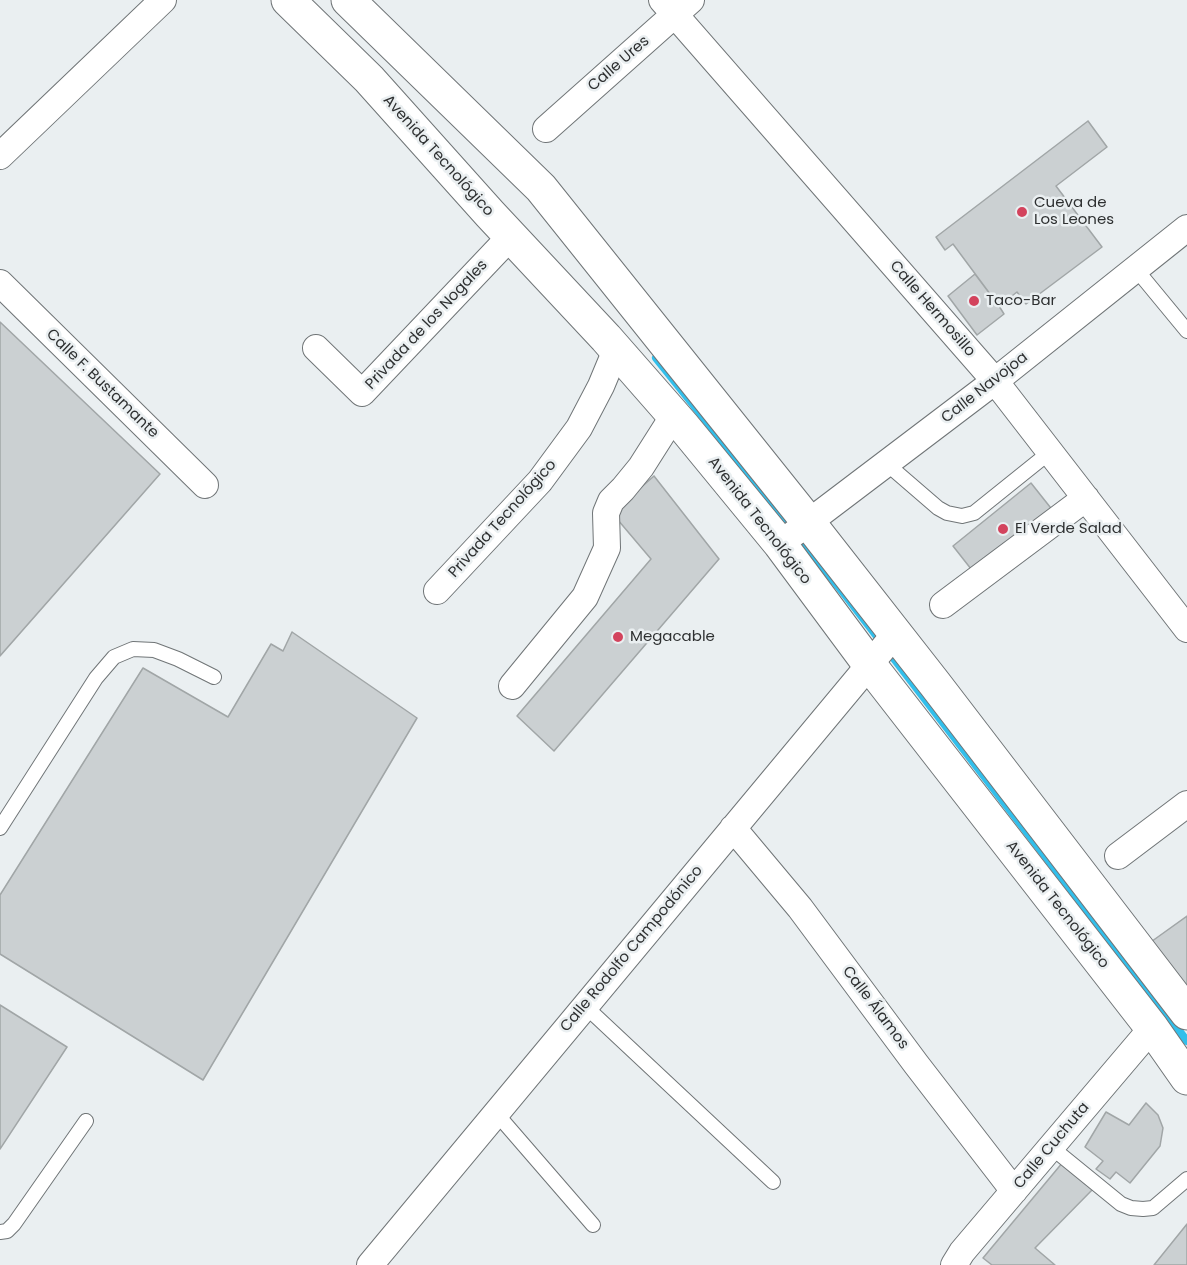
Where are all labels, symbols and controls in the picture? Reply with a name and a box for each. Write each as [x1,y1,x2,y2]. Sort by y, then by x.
street label: Calle Ures [585,33,653,95]
street label: Avenida Tecnológico [379,92,497,220]
place label: Cueva de Los Leones [1034,194,1114,229]
marker: Cueva de Los Leones [1015,205,1029,219]
street label: Privada de los Nogales [362,256,492,394]
street label: Calle Hermosillo [885,257,979,361]
place label: Taco-Bar [986,292,1056,310]
marker: Taco-Bar [967,294,981,308]
street label: Calle F. Bustamante [42,326,162,442]
street label: Calle Navojoa [938,349,1032,427]
street label: Avenida Tecnológico [704,454,814,588]
street label: Privada Tecnológico [445,456,561,582]
place label: El Verde Salad [1015,520,1122,538]
marker: El Verde Salad [996,522,1010,536]
place label: Megacable [630,628,715,646]
marker: Megacable [611,630,625,644]
street label: Avenida Tecnológico [1002,838,1112,972]
street label: Calle Rodolfo Campodónico [557,862,707,1036]
street label: Calle Álamos [838,963,912,1053]
street label: Calle Cuchuta [1011,1099,1093,1193]

